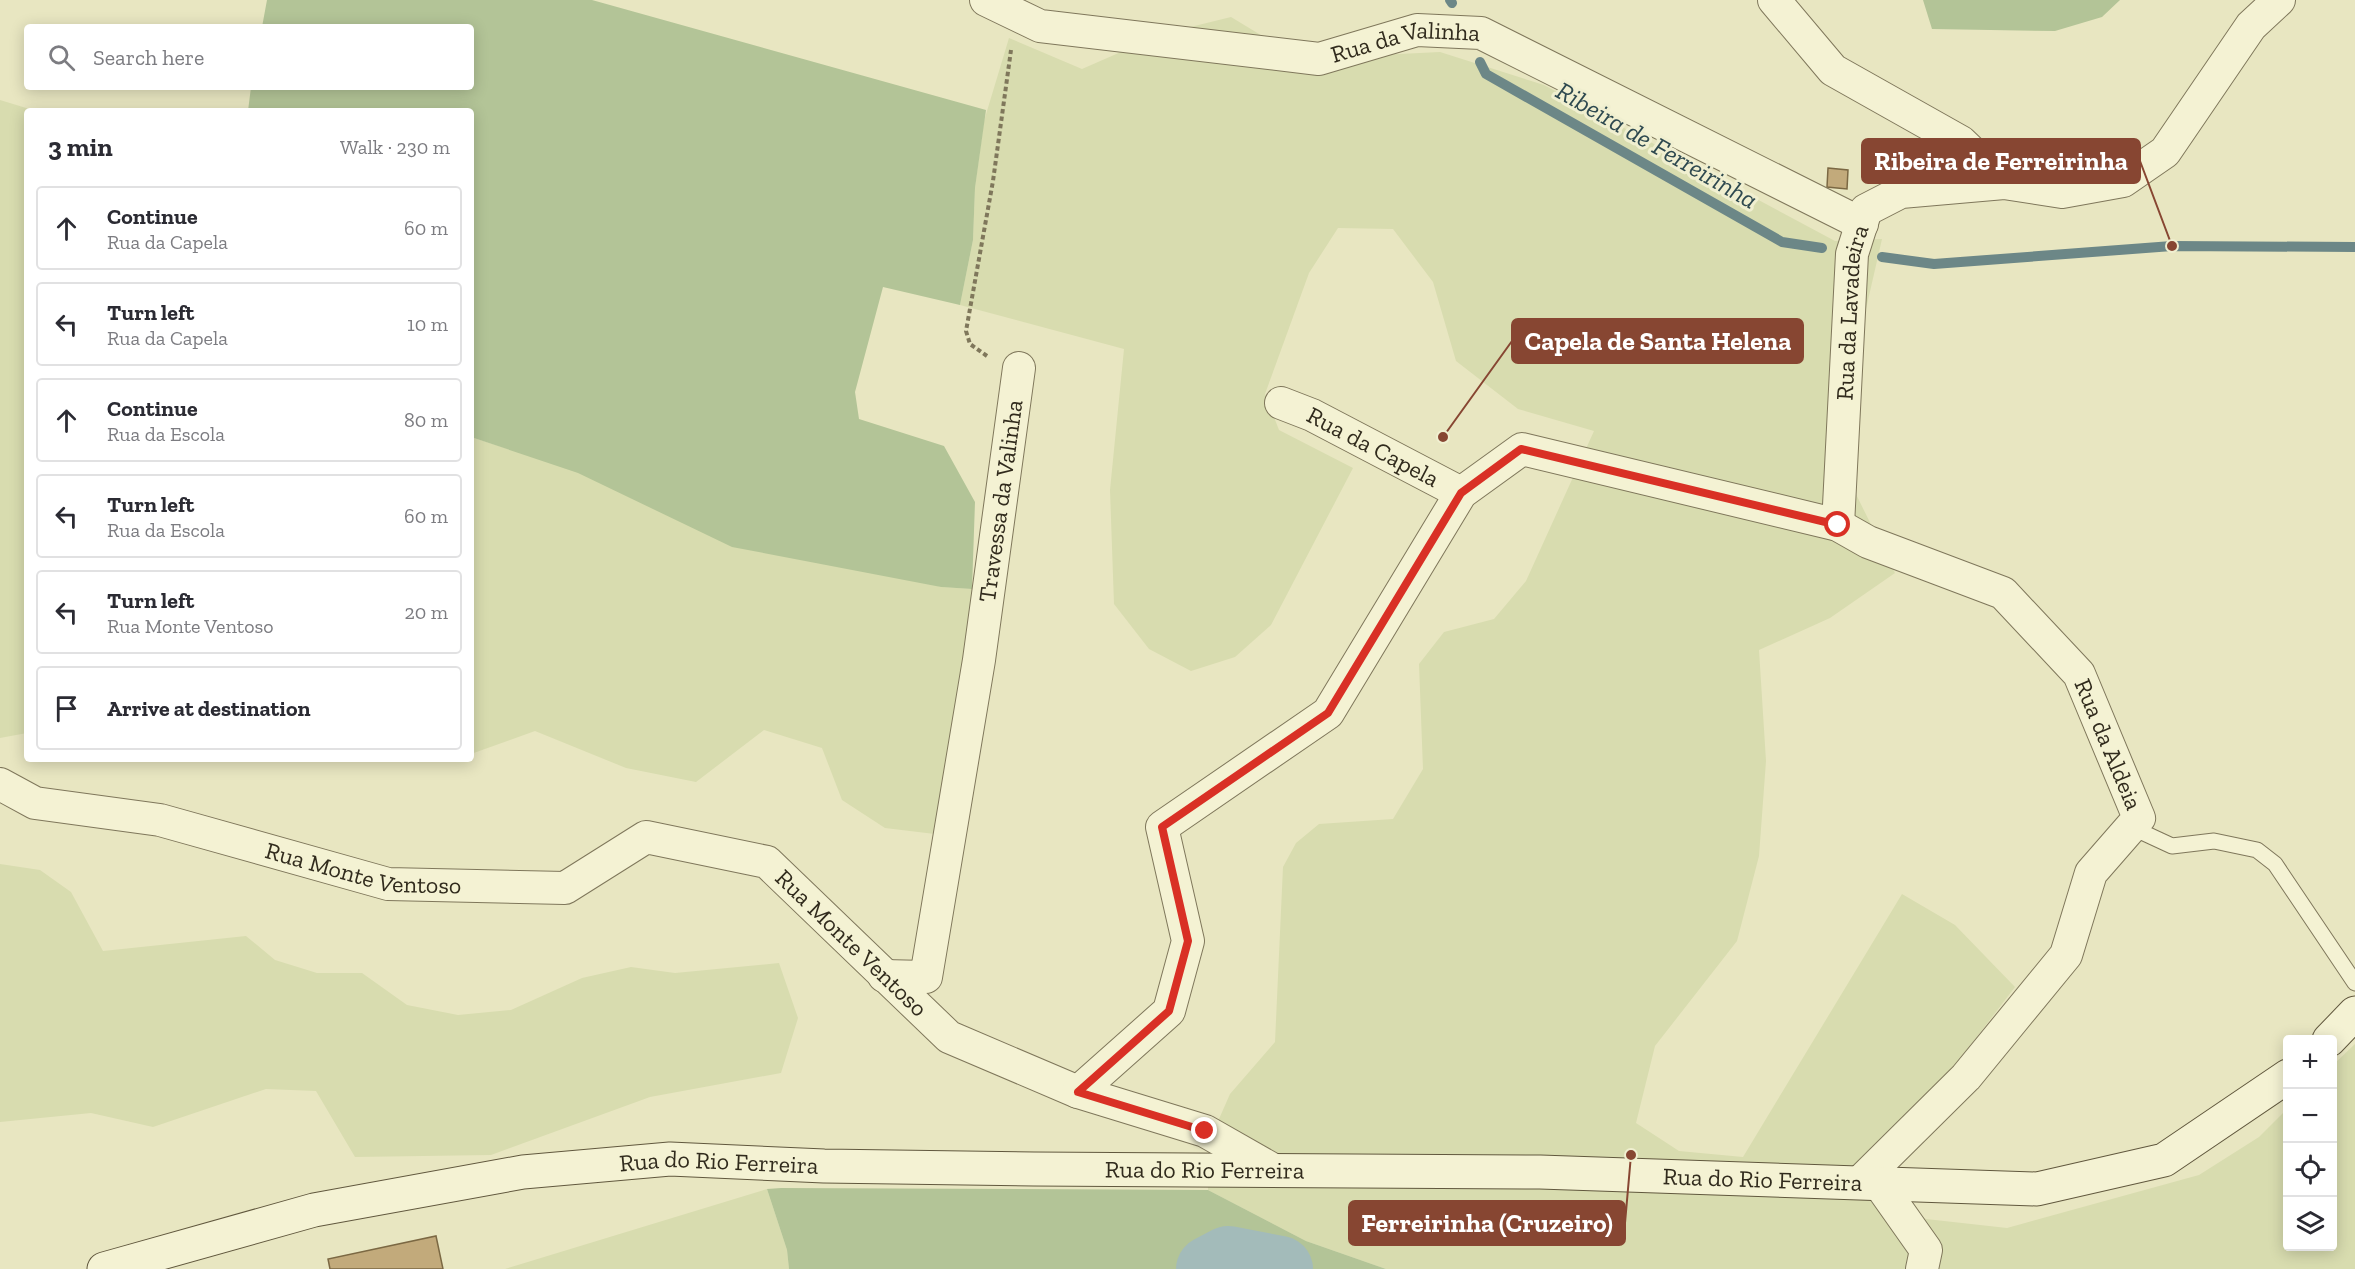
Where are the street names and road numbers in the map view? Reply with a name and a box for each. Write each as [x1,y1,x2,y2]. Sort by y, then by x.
street label: Rua da Valinha [1327,15,1481,69]
street label: Rua da Lavadeira [1829,221,1875,401]
street label: Travessa da Valinha [972,397,1029,604]
street label: Rua da Capela [1302,400,1445,493]
street label: Rua da Aldeia [2069,674,2149,814]
street label: Rua Monte Ventoso [262,835,461,900]
street label: Rua Monte Ventoso [770,863,934,1022]
street label: Rua do Rio Ferreira [618,1144,820,1180]
street label: Rua do Rio Ferreira [1105,1154,1305,1185]
street label: Rua do Rio Ferreira [1662,1161,1863,1197]

